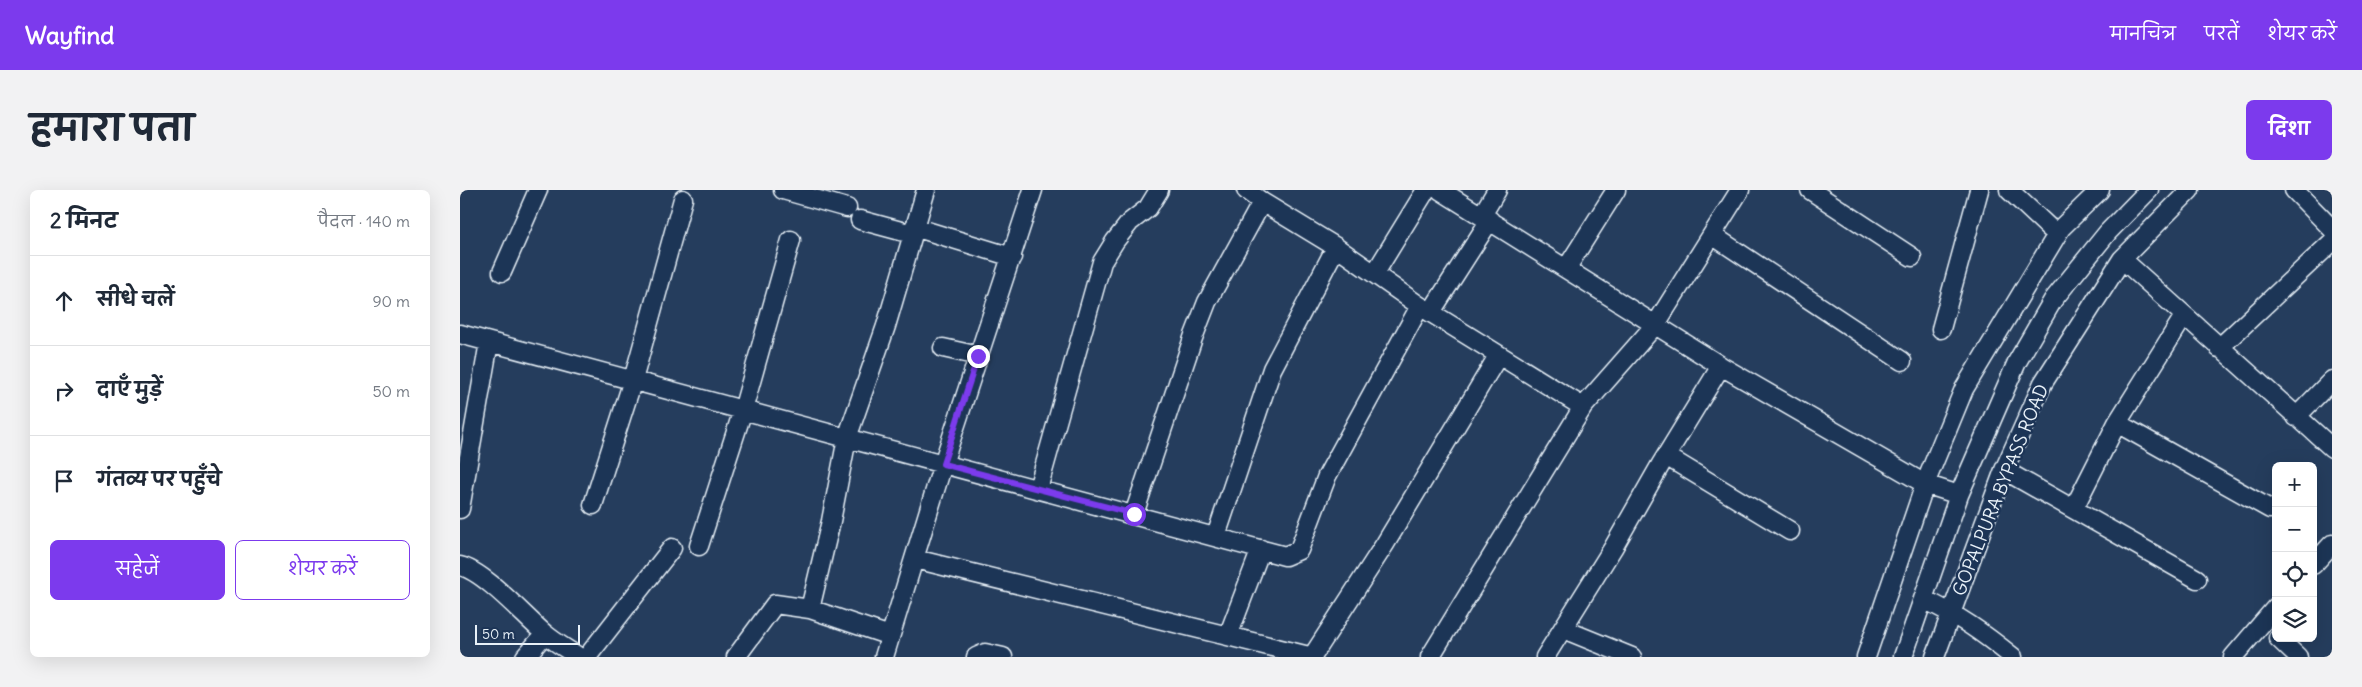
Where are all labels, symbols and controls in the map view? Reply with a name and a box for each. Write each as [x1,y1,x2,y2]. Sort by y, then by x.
text: Wayfind [25,20,114,50]
text: मानचित्र [2110,22,2176,45]
text: परतें [2204,22,2239,45]
text: शेयर करें [2267,22,2337,45]
button: दिशा [2246,100,2332,160]
text: हमारा पता [30,105,194,149]
text: 2 मिनट [50,207,117,234]
text: पैदल · 140 m [318,211,410,231]
icon: ahead [50,287,78,315]
text: सीधे चलें [97,287,174,311]
text: 90 m [372,291,410,311]
route end [967,345,990,368]
icon: right [50,377,78,405]
text: दाएँ मुड़ें [97,377,163,401]
text: 50 m [372,381,410,401]
street label: GOPALPURA BYPASS ROAD [1947,381,2053,599]
map controls [2272,462,2317,642]
button: + [2272,462,2317,507]
icon: arrive [50,467,78,495]
text: गंतव्य पर पहुँचे [97,467,222,491]
route start [1123,503,1146,526]
button: − [2272,507,2317,552]
button: सहेजें [50,540,225,600]
button: शेयर करें [235,540,410,600]
button: locate [2272,552,2317,597]
button: layers [2272,597,2317,642]
scale bar [475,622,580,645]
text: 50 m [482,625,515,643]

